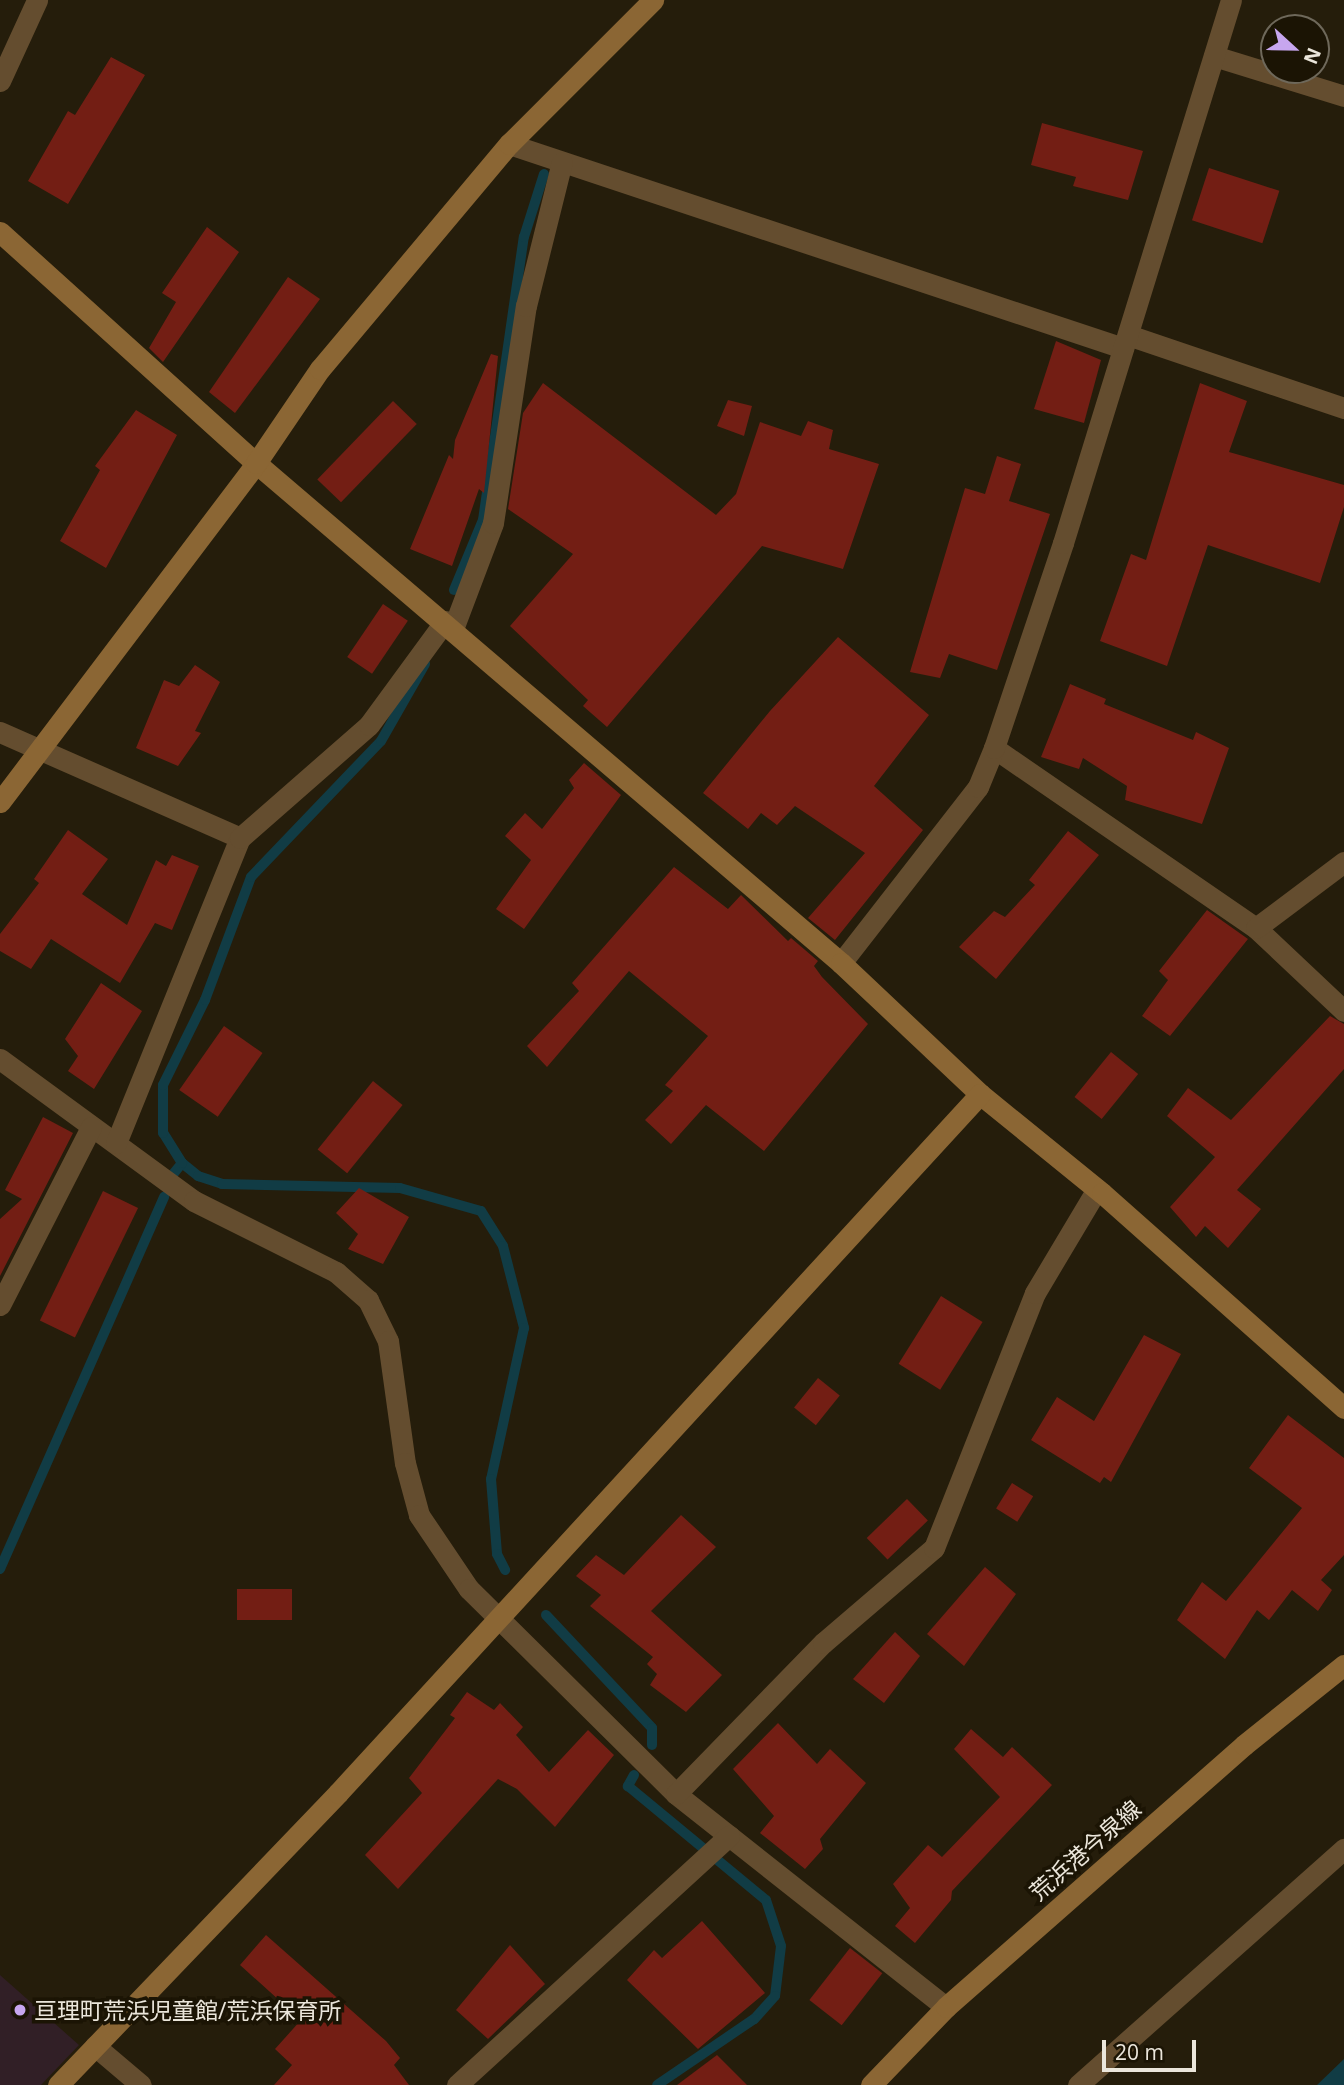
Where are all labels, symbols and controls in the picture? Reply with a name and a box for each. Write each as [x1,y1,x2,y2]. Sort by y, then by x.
north arrow [1260,14,1330,84]
text: N [1298,44,1328,68]
street label: 荒浜港今泉線 [1024,1794,1146,1906]
place label: 亘理町荒浜児童館/荒浜保育所 [34,1996,341,2024]
marker: 亘理町荒浜児童館/荒浜保育所 [12,2002,28,2018]
scale bar [1106,2025,1200,2070]
text: 20 m [1115,2038,1164,2066]

